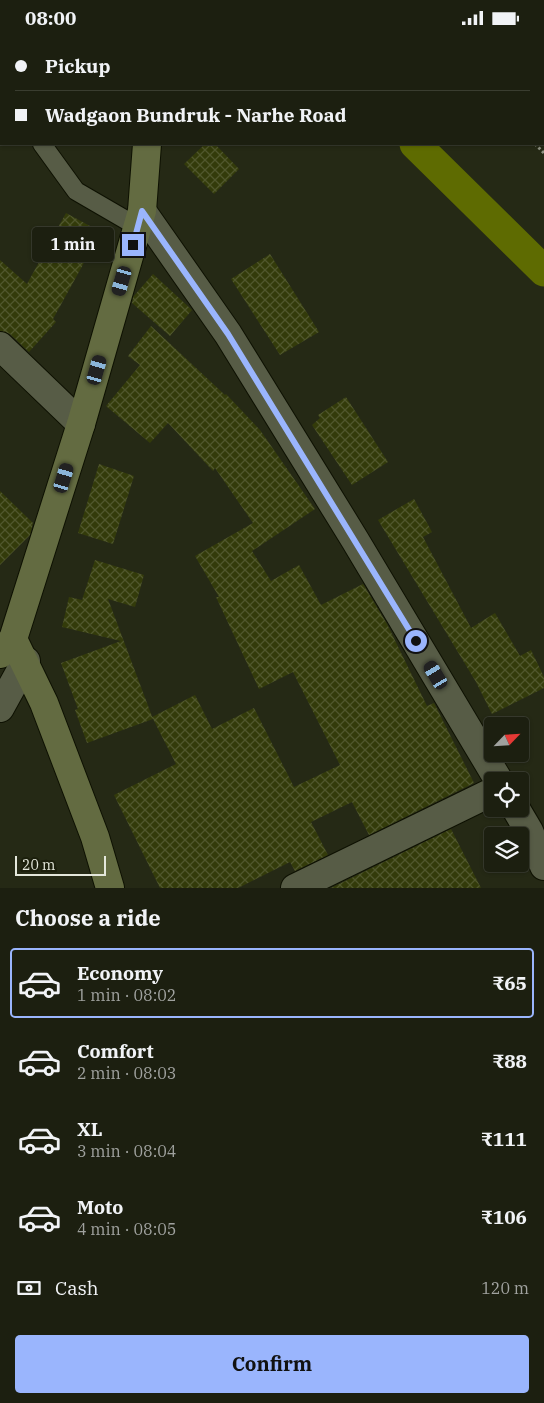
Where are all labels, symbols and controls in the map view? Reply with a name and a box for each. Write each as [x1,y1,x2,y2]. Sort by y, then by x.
text: 08:00 [25,6,76,30]
text: Pickup [45,54,110,78]
text: Wadgaon Bundruk - Narhe Road [45,103,347,127]
callout: 1 min [33,227,116,263]
text: 1 min [51,234,95,254]
route end [122,234,144,256]
car [110,265,133,297]
car [85,354,108,386]
car [52,461,75,495]
route start [405,630,427,652]
car [421,658,450,692]
north arrow [484,717,529,763]
map controls [484,717,529,872]
button: locate [484,772,529,817]
button: layers [484,827,529,872]
scale bar [15,853,106,876]
text: 20 m [22,856,55,874]
text: Choose a ride [15,903,161,932]
icon: car [17,961,62,1006]
text: Economy [77,961,163,985]
text: ₹65 [492,971,527,995]
text: 1 min · 08:02 [77,985,176,1005]
icon: car [17,1039,62,1084]
text: Comfort [77,1039,154,1063]
text: ₹88 [492,1049,527,1073]
text: 2 min · 08:03 [77,1063,176,1083]
icon: car [17,1117,62,1162]
text: XL [77,1117,103,1141]
text: ₹111 [481,1127,527,1151]
text: 3 min · 08:04 [77,1141,176,1161]
icon: car [17,1195,62,1240]
text: Moto [77,1195,123,1219]
text: ₹106 [481,1205,527,1229]
text: 4 min · 08:05 [77,1219,176,1239]
icon: cash [15,1274,43,1302]
text: Cash [55,1276,99,1300]
text: 120 m [481,1278,529,1298]
button: Confirm [15,1335,529,1393]

